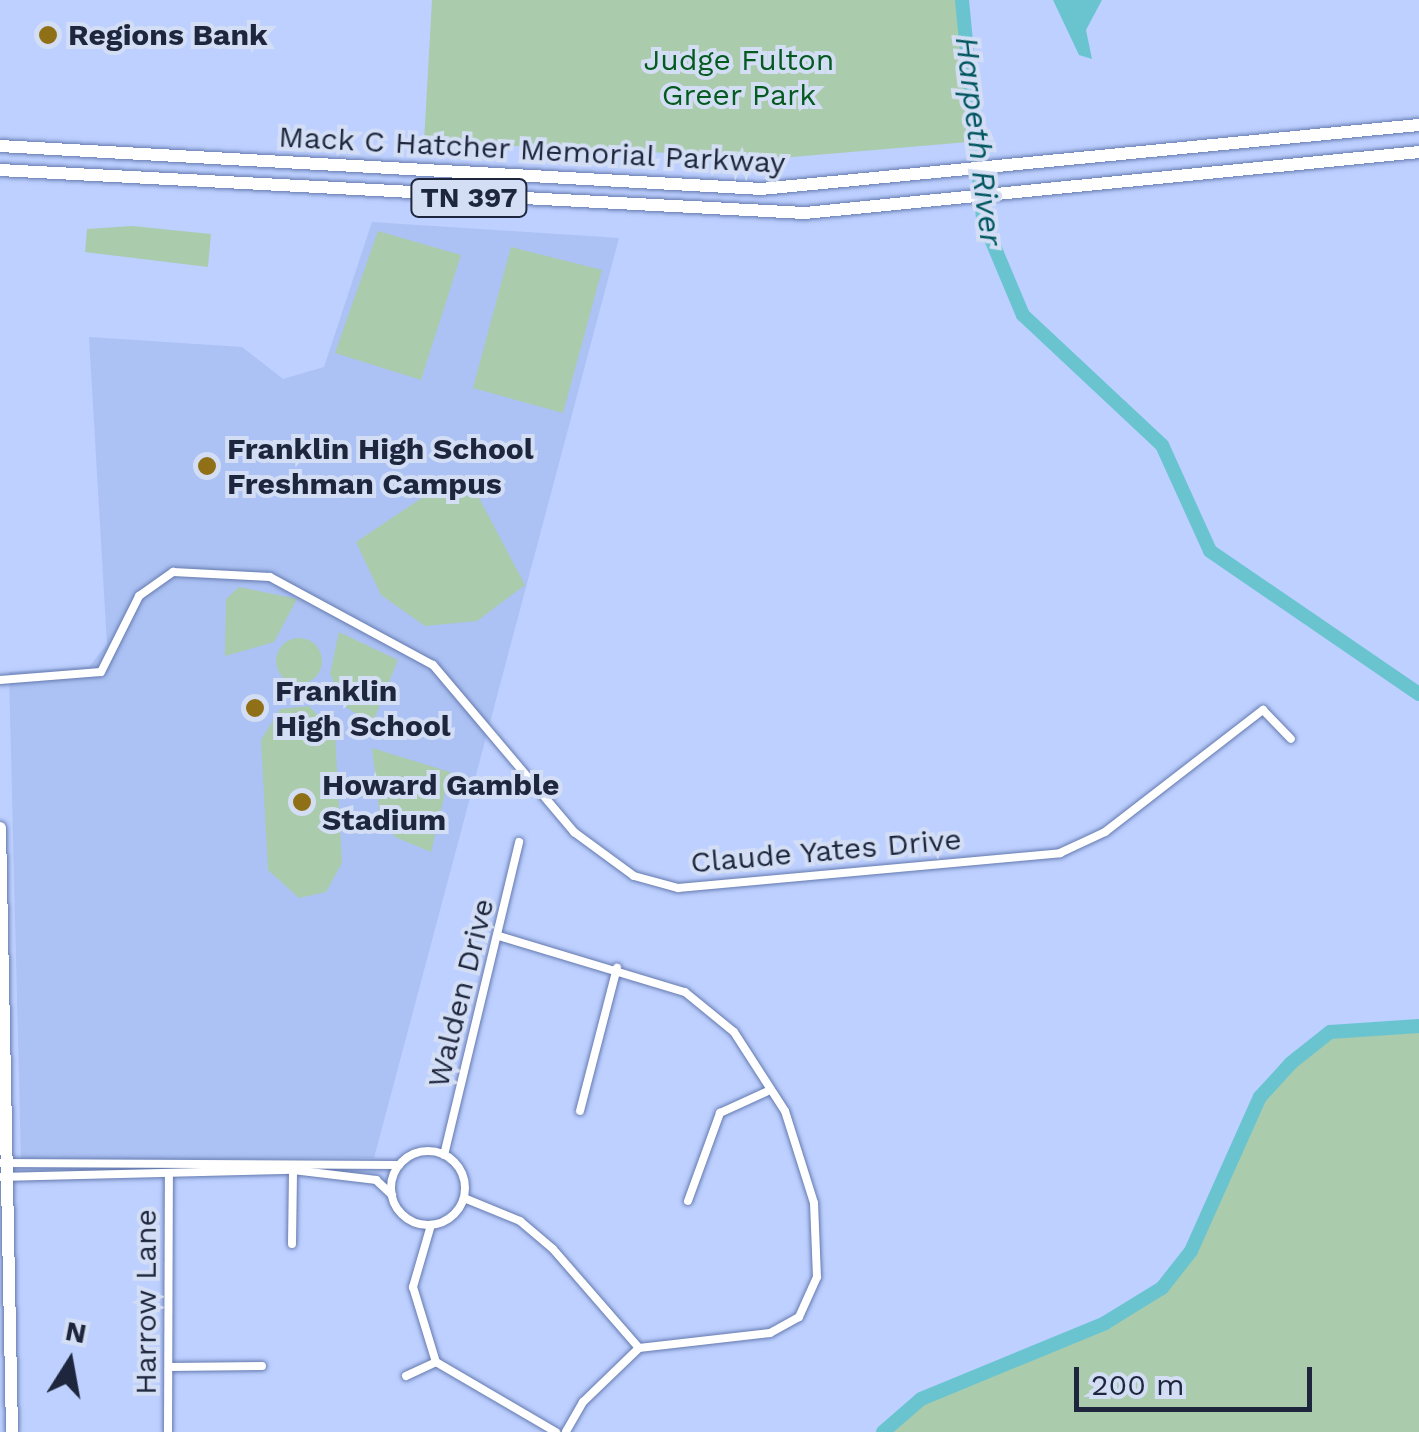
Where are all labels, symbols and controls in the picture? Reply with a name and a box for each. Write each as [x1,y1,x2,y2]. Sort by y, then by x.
place label: Regions Bank [68,17,268,53]
marker: Regions Bank [37,24,59,46]
water label: Harpeth River [947,34,1011,248]
park label: Judge Fulton Greer Park [644,42,834,112]
street label: Mack C Hatcher Memorial Parkway [276,119,788,181]
road number: TN 397 [409,175,529,221]
place label: Franklin High School Freshman Campus [227,431,534,502]
marker: Franklin High School Freshman Campus [196,455,218,477]
place label: Franklin High School [275,673,451,744]
marker: Franklin High School [244,697,266,719]
place label: Howard Gamble Stadium [322,767,559,838]
marker: Howard Gamble Stadium [291,791,313,813]
street label: Claude Yates Drive [688,821,964,881]
street label: Walden Drive [420,895,502,1091]
street label: Harrow Lane [128,1209,164,1395]
north arrow [20,1312,120,1412]
text: N [62,1314,89,1350]
scale bar [1079,1347,1316,1409]
text: 200 m [1091,1367,1185,1402]

